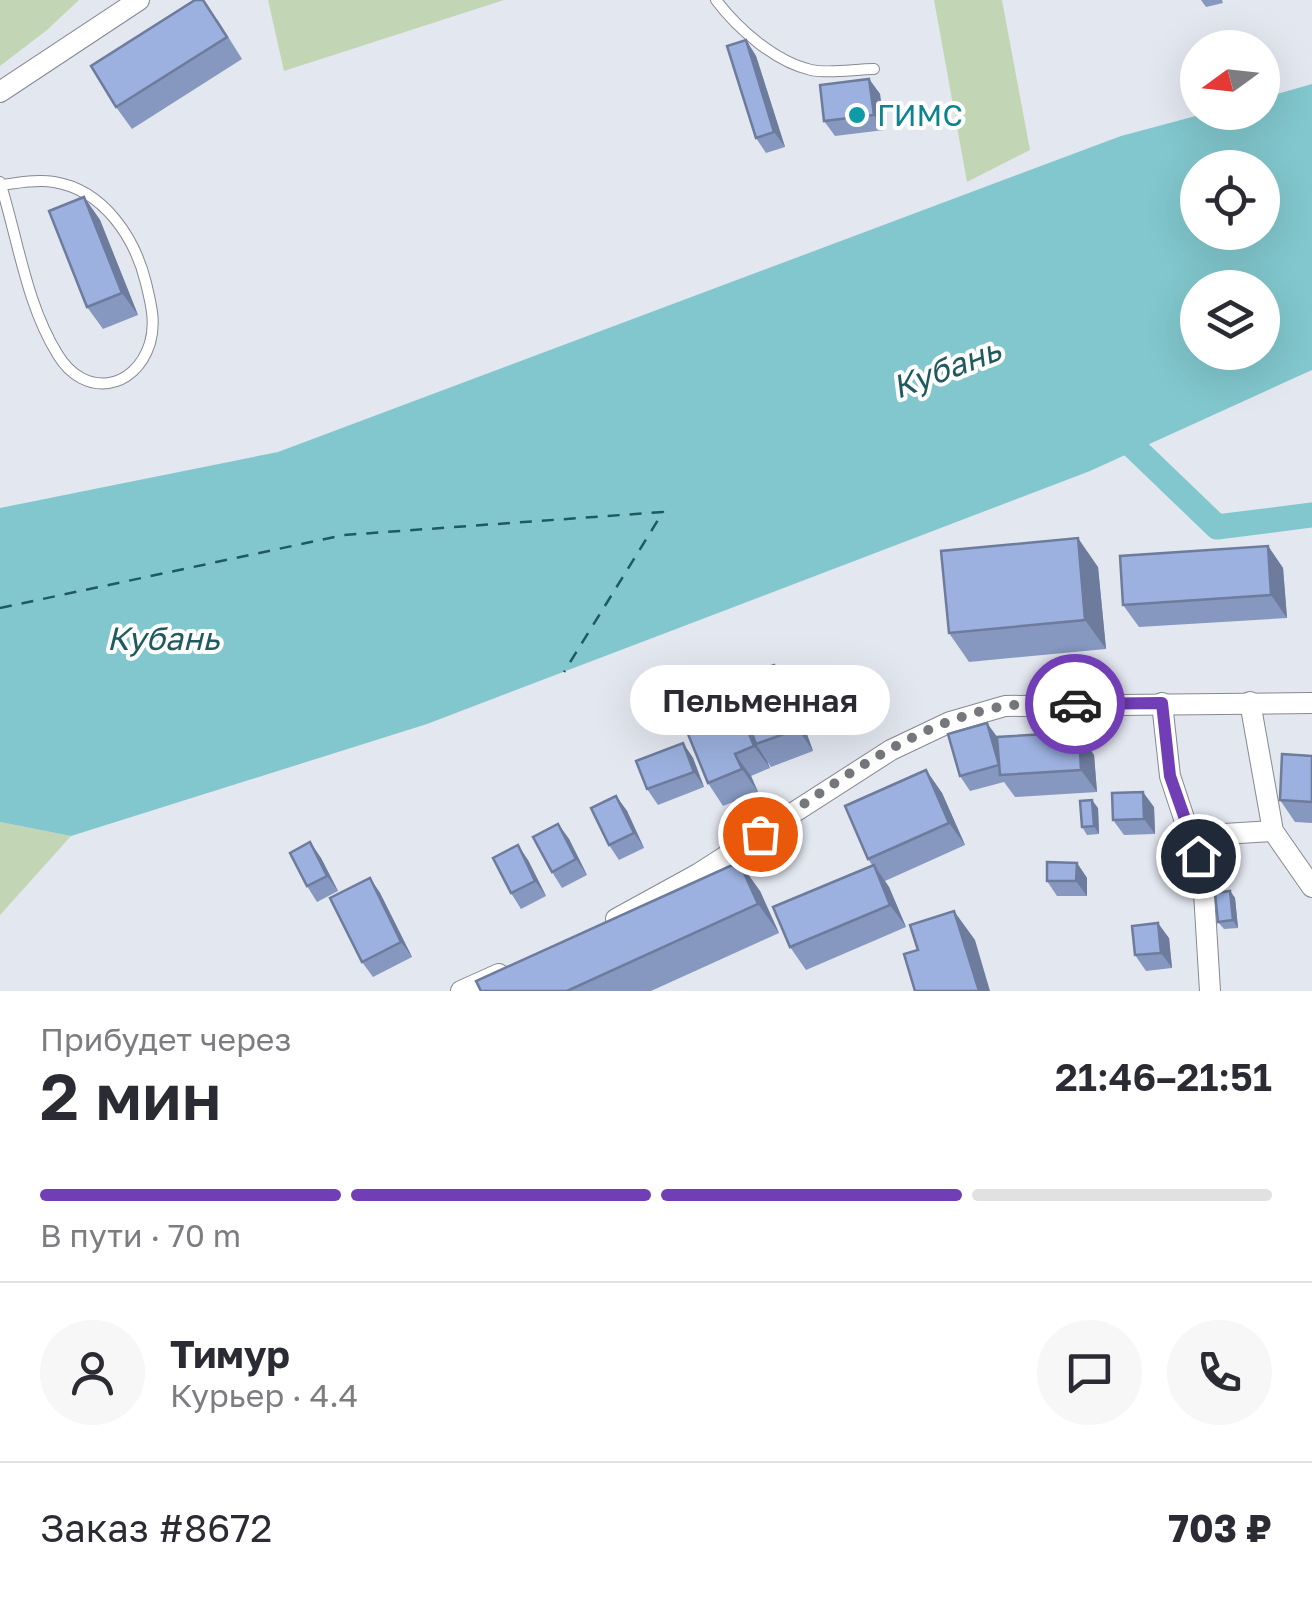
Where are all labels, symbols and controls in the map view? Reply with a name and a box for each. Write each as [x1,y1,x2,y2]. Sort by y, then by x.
north arrow [1180,30,1280,130]
map controls [1180,30,1280,370]
place label: ГИМС [877,97,963,133]
marker: ГИМС [846,104,868,126]
button: locate [1180,150,1280,250]
button: layers [1180,270,1280,370]
water label: Кубань [887,330,1006,406]
water label: Кубань [107,619,220,657]
courier [1025,654,1125,754]
callout: Пельменная [630,664,890,734]
icon: car [1048,677,1103,732]
text: Пельменная [662,681,858,719]
pin [718,792,803,877]
icon: bag [733,807,788,862]
pin [1156,814,1241,899]
icon: home [1171,829,1226,884]
text: Прибудет через [40,1020,291,1058]
text: 21:46–21:51 [1055,1054,1272,1099]
text: 2 мин [40,1056,221,1134]
text: В пути · 70 m [40,1216,241,1254]
button: person [40,1320,145,1425]
button: chat [1037,1320,1142,1425]
button: phone [1167,1320,1272,1425]
text: Тимур [170,1331,290,1376]
text: Курьер · 4.4 [170,1376,358,1414]
text: Заказ #8672 [40,1505,272,1550]
text: 703 ₽ [1168,1505,1272,1550]

